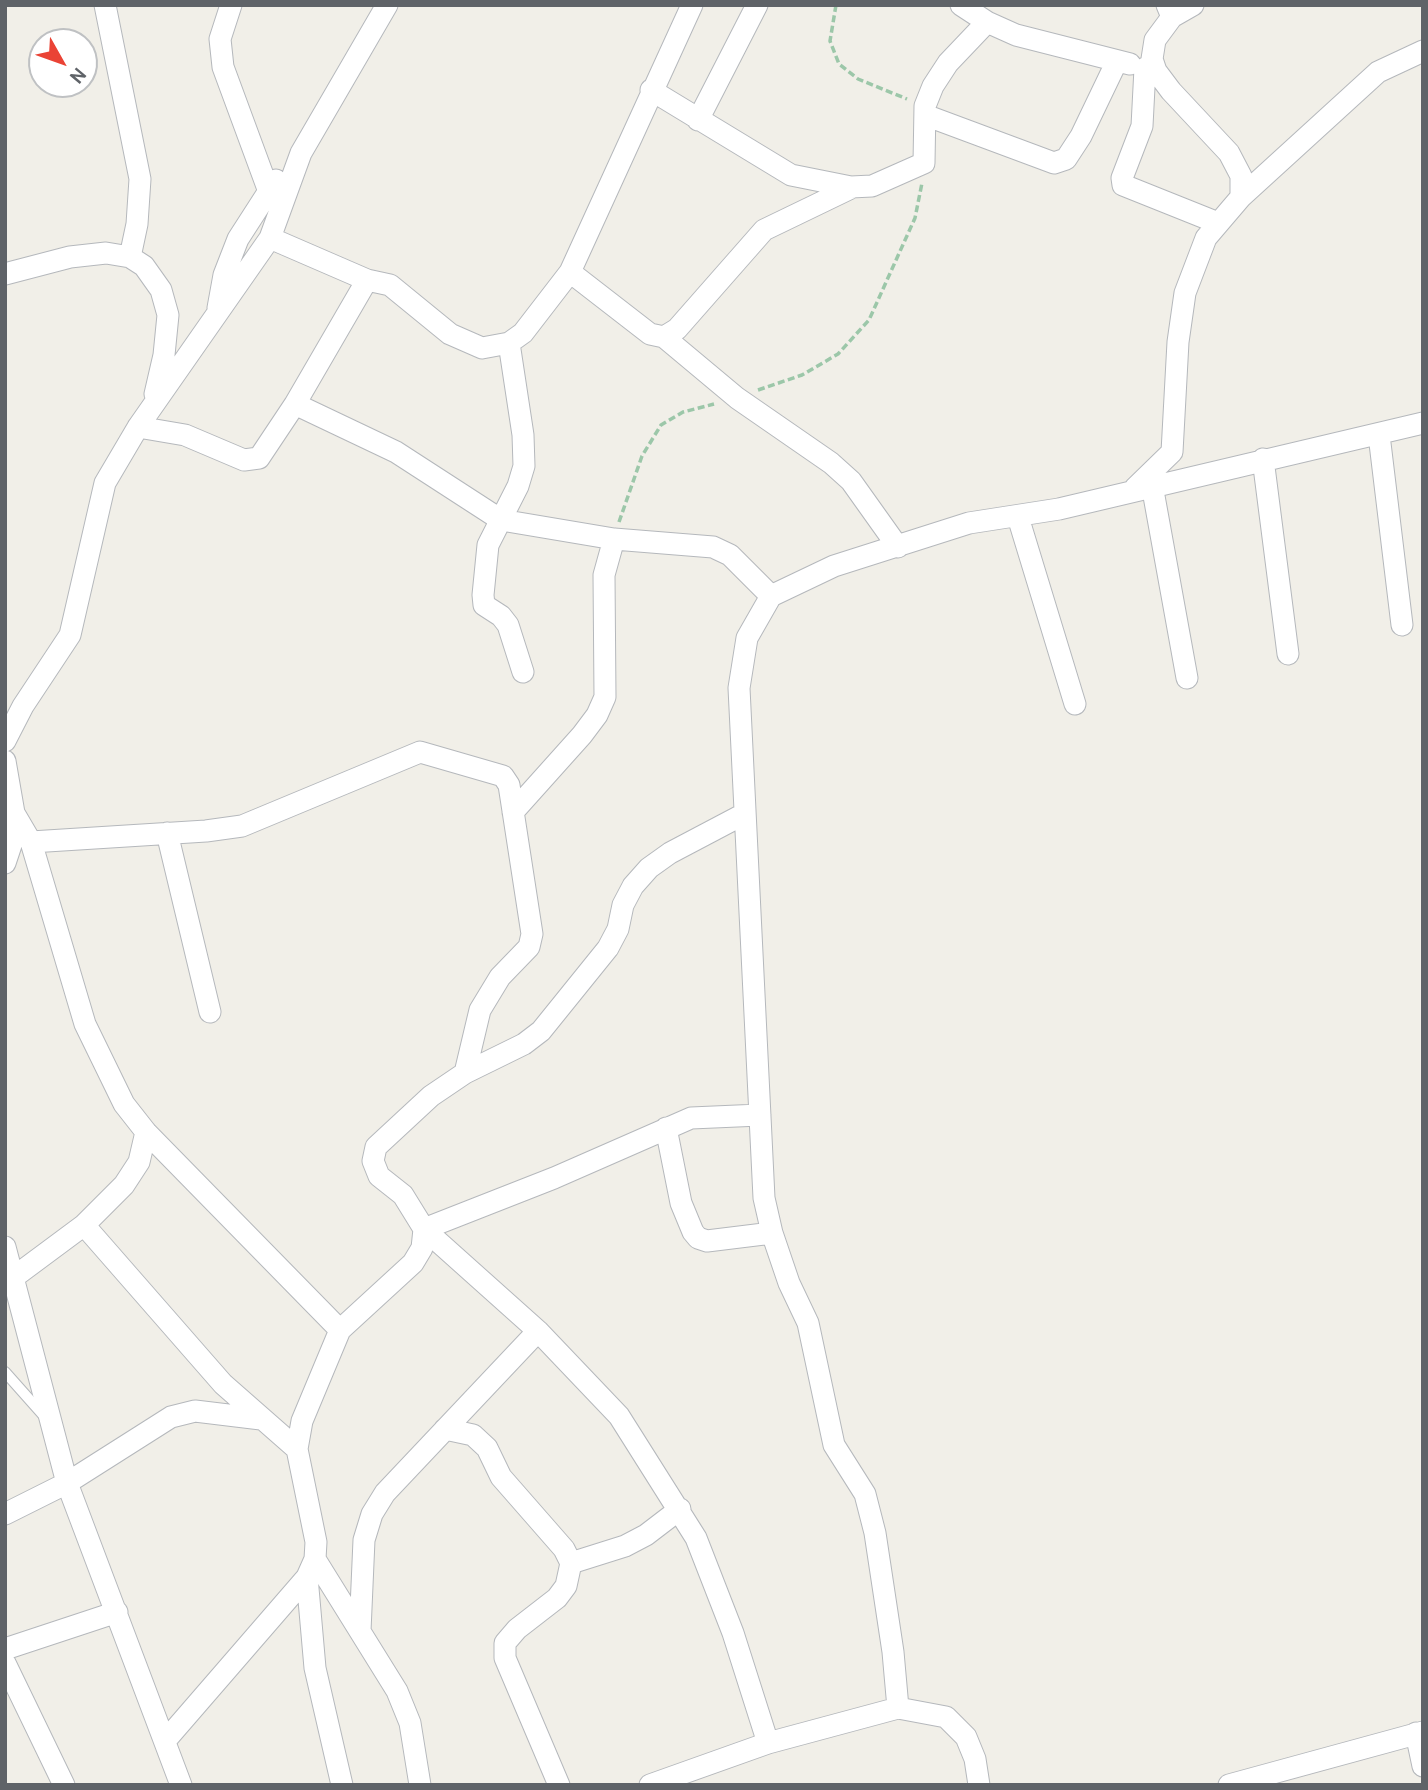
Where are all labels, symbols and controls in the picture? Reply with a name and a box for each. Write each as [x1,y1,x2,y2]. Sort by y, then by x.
north arrow [28,28,98,98]
text: N [65,63,91,88]

